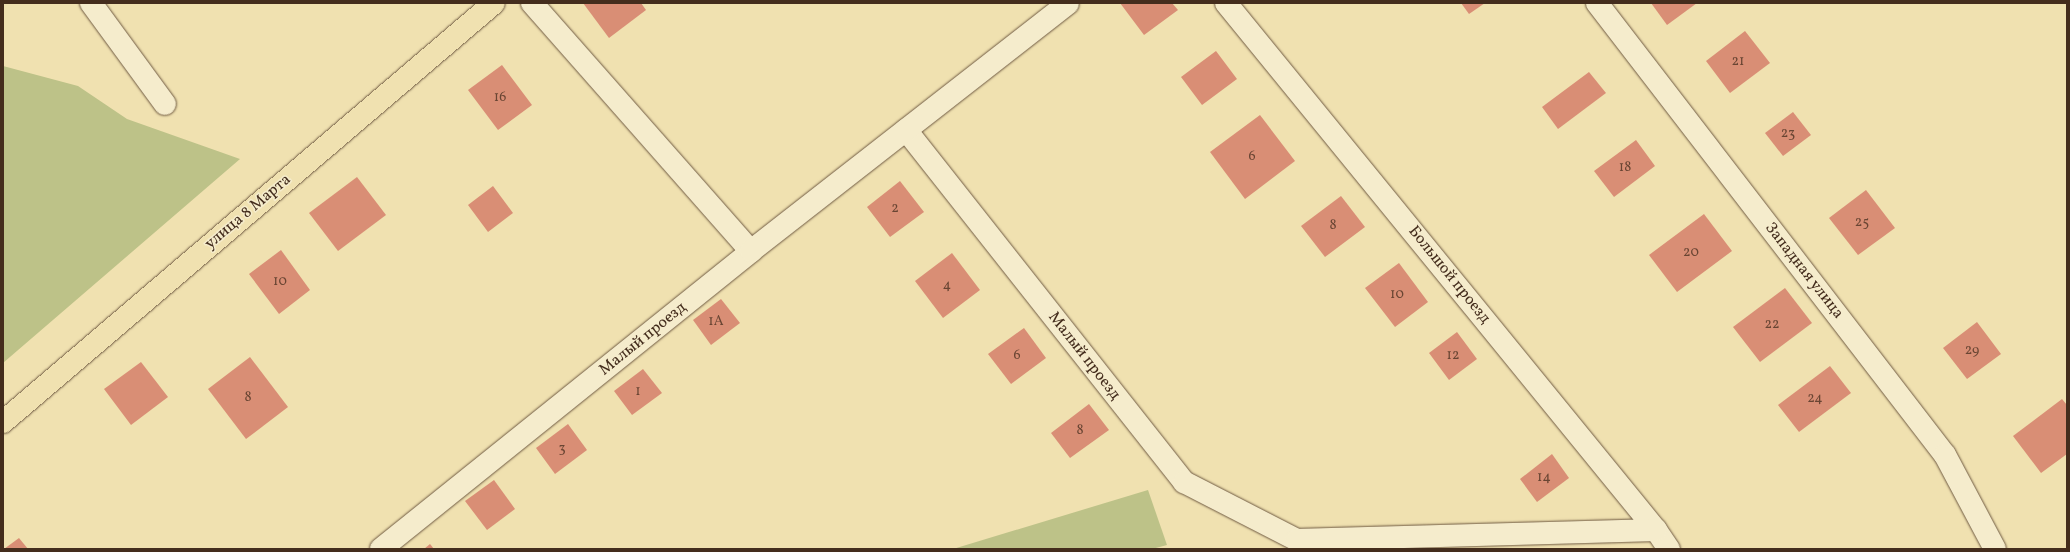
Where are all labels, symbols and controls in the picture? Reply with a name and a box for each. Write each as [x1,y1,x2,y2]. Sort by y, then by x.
house number: 21 [1732,54,1744,70]
house number: 16 [494,90,506,106]
house number: 23 [1781,126,1795,142]
house number: 6 [1248,149,1256,165]
house number: 18 [1619,160,1631,176]
street label: улица 8 Марта [201,170,295,254]
house number: 2 [891,201,899,217]
house number: 25 [1855,215,1869,231]
house number: 8 [1329,218,1337,234]
street label: Западная улица [1760,219,1848,323]
street label: Большой проезд [1404,222,1494,328]
house number: 20 [1683,245,1699,261]
house number: 10 [273,274,287,290]
house number: 4 [943,278,951,294]
house number: 10 [1390,287,1404,303]
street label: Малый проезд [596,298,690,380]
street label: Малый проезд [1044,308,1124,404]
house number: 1А [708,314,724,330]
house number: 22 [1764,317,1780,333]
house number: 29 [1965,343,1979,359]
house number: 6 [1013,348,1021,364]
house number: 12 [1447,348,1459,364]
house number: 1 [635,384,641,400]
house number: 8 [244,390,252,406]
house number: 24 [1807,391,1823,407]
house number: 8 [1076,423,1084,439]
house number: 3 [558,441,566,457]
house number: 14 [1537,470,1551,486]

